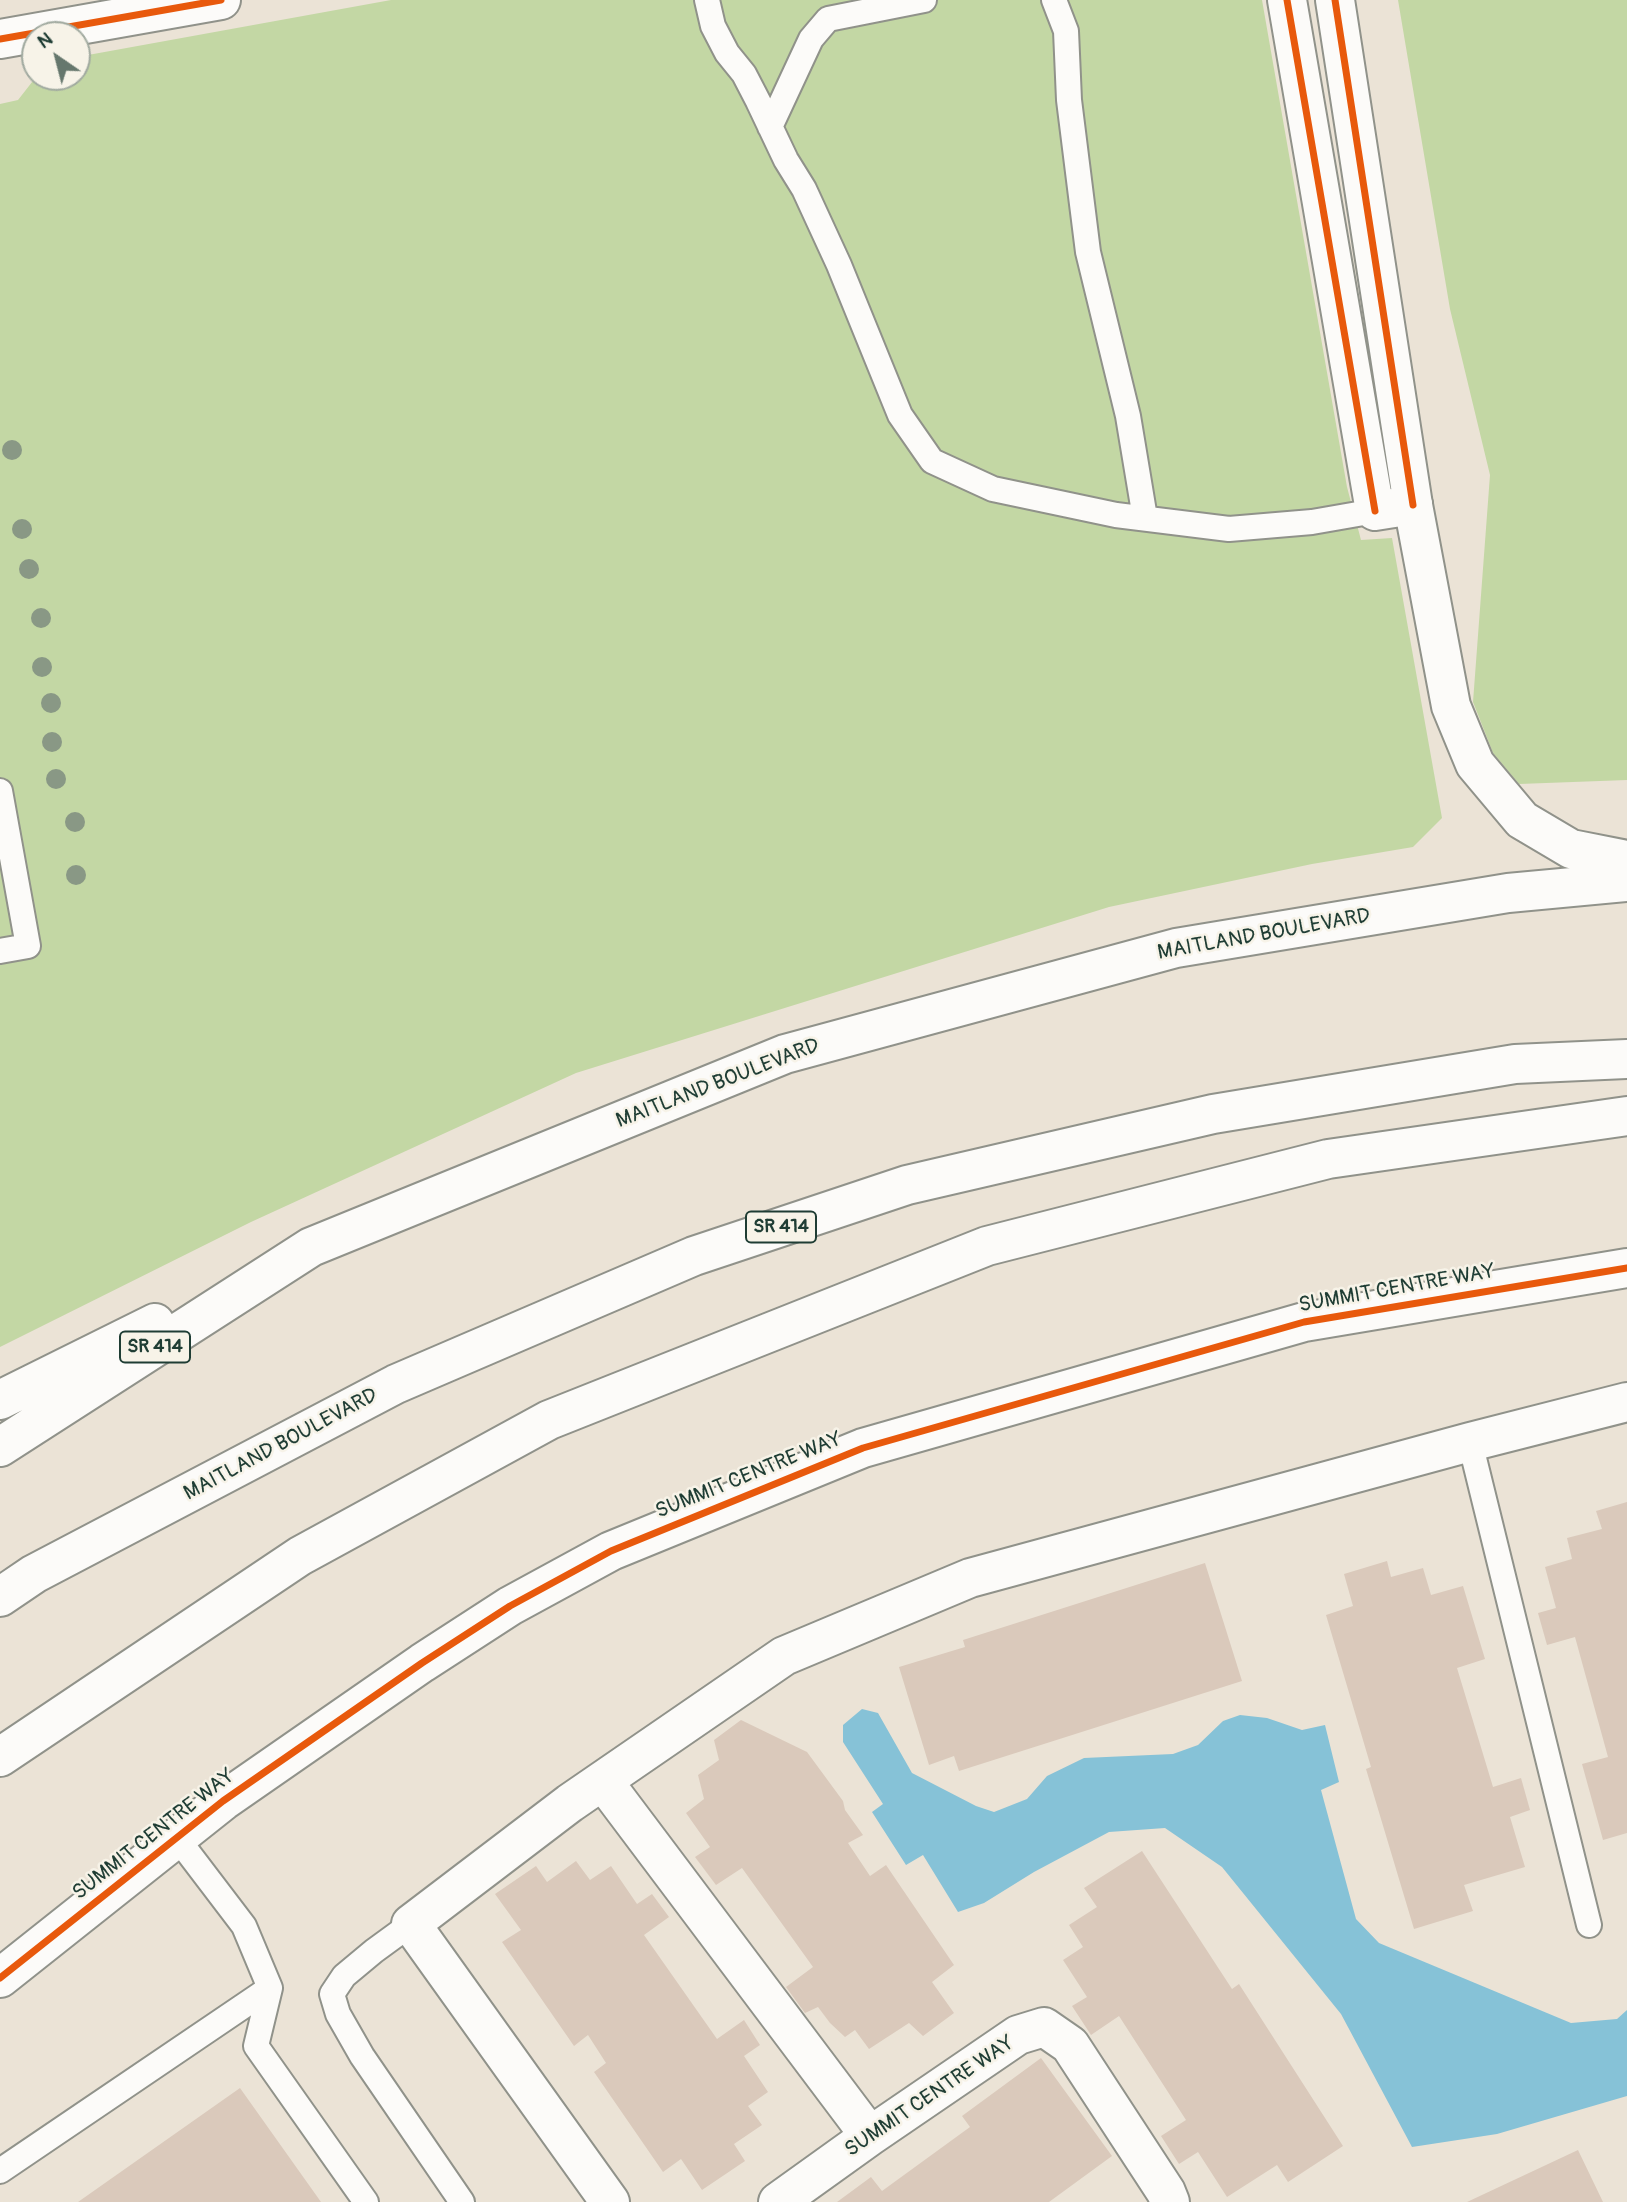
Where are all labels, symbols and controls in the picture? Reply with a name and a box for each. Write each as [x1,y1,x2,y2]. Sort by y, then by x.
north arrow [21,21,91,91]
text: N [33,27,57,54]
street label: MAITLAND BOULEVARD [1156,904,1372,966]
street label: MAITLAND BOULEVARD [613,1034,823,1134]
road number: SR 414 [746,1212,816,1242]
street label: SUMMIT CENTRE WAY [1297,1259,1497,1319]
road number: SR 414 [120,1331,190,1362]
street label: MAITLAND BOULEVARD [180,1383,382,1507]
street label: SUMMIT CENTRE WAY [652,1427,846,1525]
street label: SUMMIT CENTRE WAY [68,1764,240,1906]
street label: SUMMIT CENTRE WAY [841,2031,1019,2163]

